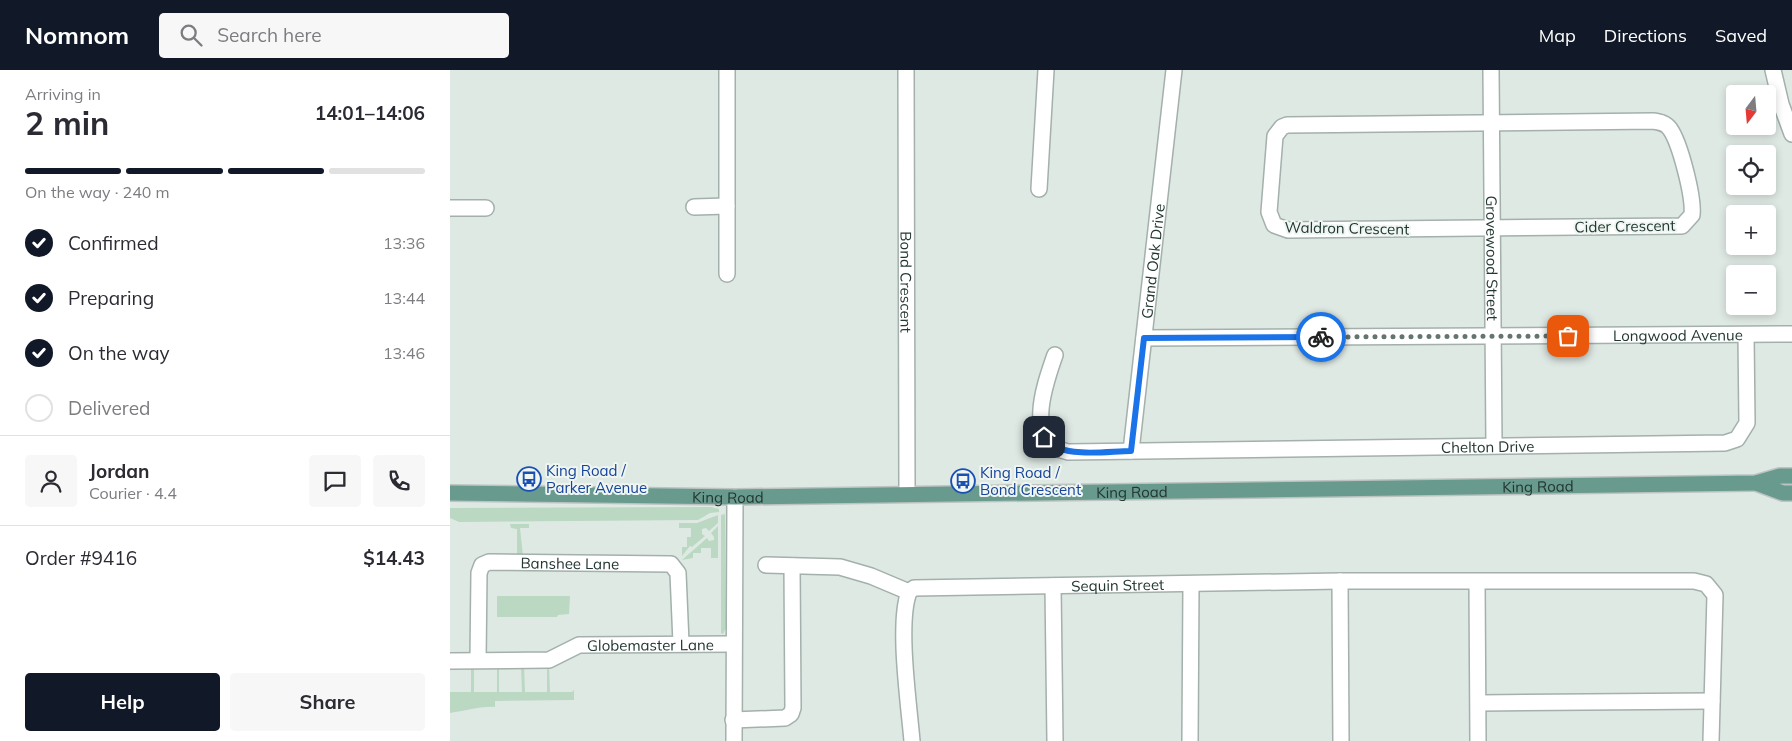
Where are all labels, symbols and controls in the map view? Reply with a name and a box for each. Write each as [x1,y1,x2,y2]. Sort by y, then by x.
search box [159,13,509,58]
text: Nomnom [25,20,129,50]
icon: search [177,21,205,49]
text: Search here [217,23,322,47]
text: Map [1539,24,1576,47]
text: Directions [1604,24,1687,47]
text: Saved [1715,24,1767,47]
text: Arriving in [25,84,101,104]
north arrow [1726,85,1776,135]
map controls [1726,85,1776,315]
text: 14:01–14:06 [315,101,425,125]
text: 2 min [25,103,109,143]
button: locate [1726,145,1776,195]
text: On the way · 240 m [25,182,170,202]
street label: Grovewood Street [1483,195,1503,321]
street label: Grand Oak Drive [1136,203,1168,320]
button: + [1726,205,1776,255]
street label: Cider Crescent [1574,216,1676,236]
street label: Waldron Crescent [1284,217,1410,239]
icon: check [25,229,53,257]
text: Confirmed [68,231,159,255]
street label: Bond Crescent [897,231,916,333]
text: 13:36 [383,233,425,253]
button: − [1726,265,1776,315]
icon: check [25,284,53,312]
text: Preparing [68,286,154,310]
text: 13:44 [383,288,425,308]
courier [1296,312,1346,362]
pin [1547,315,1589,357]
icon: bag [1554,322,1582,350]
icon: bike [1307,323,1335,351]
street label: Longwood Avenue [1613,325,1743,345]
icon: check [25,339,53,367]
text: On the way [68,341,170,365]
text: 13:46 [383,343,425,363]
text: Delivered [68,396,150,420]
pin [1023,416,1065,458]
icon: home [1030,423,1058,451]
street label: Chelton Drive [1441,436,1535,456]
button: person [25,455,77,507]
button: chat [309,455,361,507]
button: phone [373,455,425,507]
text: Jordan [89,459,149,483]
place label: King Road / Parker Avenue [546,461,647,497]
place label: King Road / Bond Crescent [980,463,1081,499]
bus stop icon: King Road / Parker Avenue [516,466,542,492]
bus stop icon: King Road / Bond Crescent [950,468,976,494]
street label: King Road [1502,476,1574,496]
street label: King Road [1096,482,1168,502]
text: Courier · 4.4 [89,483,177,503]
street label: King Road [692,487,764,507]
text: Order #9416 [25,546,137,570]
text: $14.43 [363,546,425,570]
street label: Banshee Lane [520,553,619,573]
street label: Sequin Street [1071,574,1164,595]
street label: Globemaster Lane [587,635,714,654]
button: Help [25,673,220,731]
button: Share [230,673,425,731]

